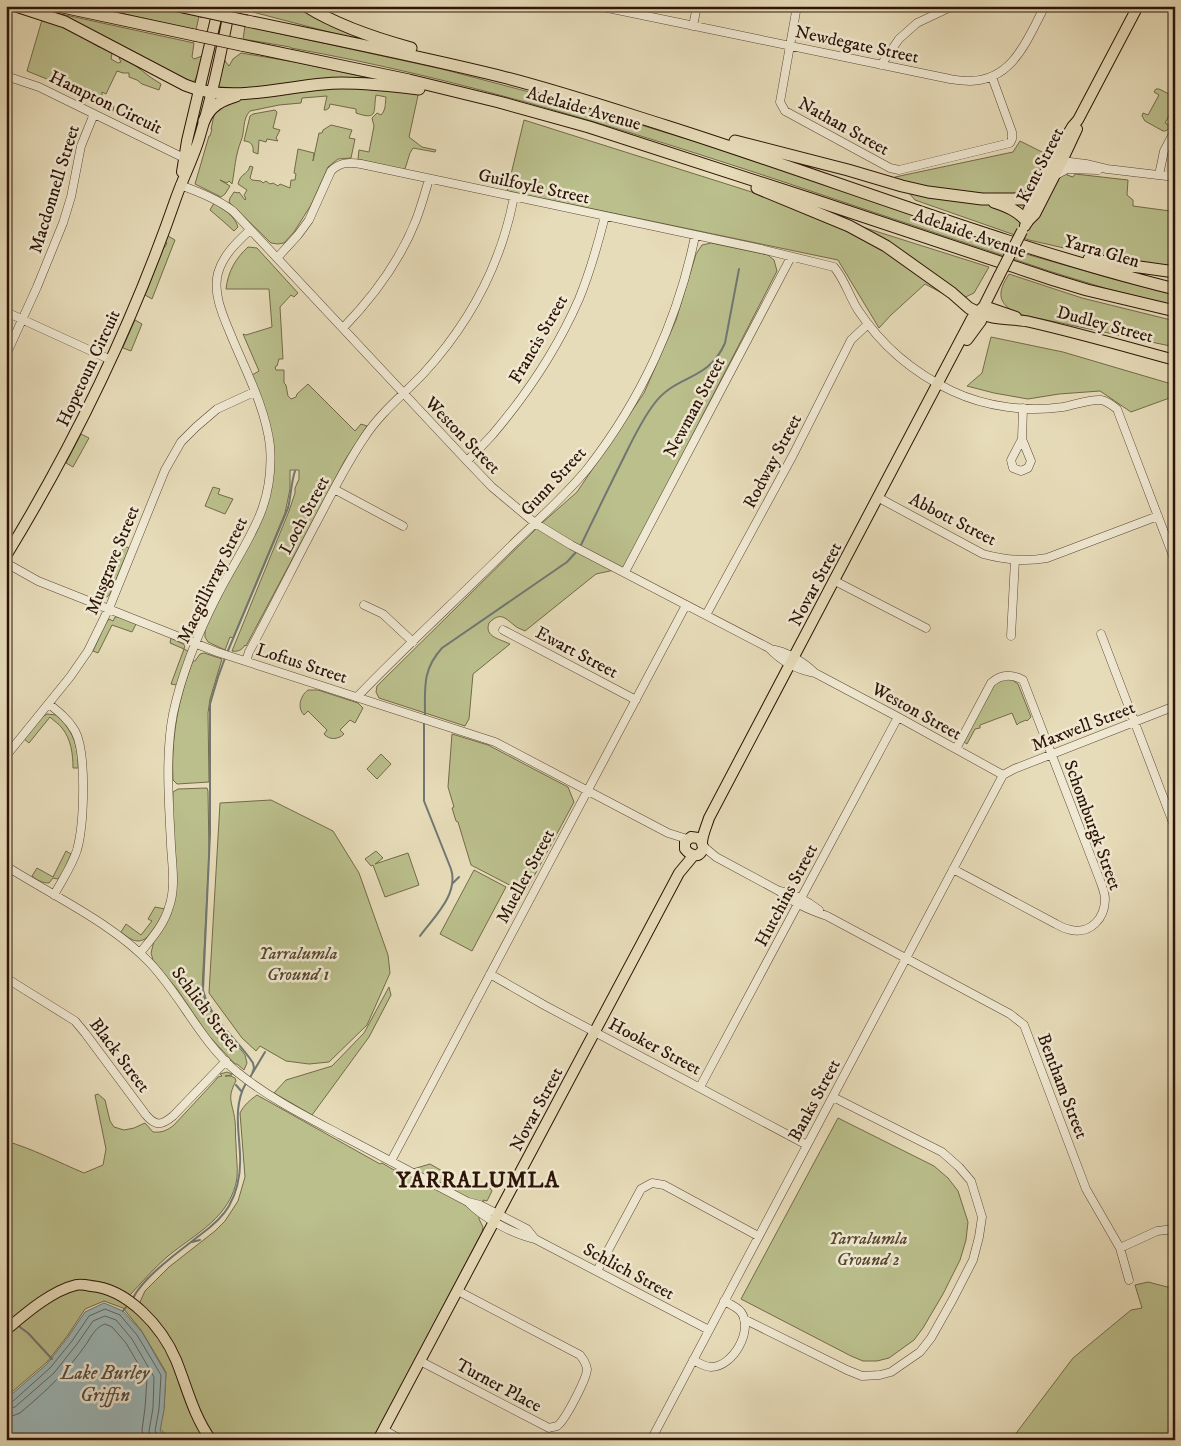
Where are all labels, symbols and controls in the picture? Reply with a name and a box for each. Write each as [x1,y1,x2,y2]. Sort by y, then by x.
street label: Newdegate Street [793,21,921,69]
street label: Hampton Circuit [45,66,166,140]
street label: Adelaide Avenue [524,82,643,136]
street label: Nathan Street [794,93,893,161]
street label: Macdonnell Street [25,122,85,256]
street label: Kent Street [1013,124,1069,207]
street label: Guilfoyle Street [476,164,592,210]
street label: Adelaide Avenue [910,204,1029,264]
street label: Yarra Glen [1061,231,1143,273]
street label: Francis Street [505,291,573,388]
street label: Dudley Street [1054,302,1156,348]
street label: Hopetoun Circuit [52,306,126,430]
street label: Newman Street [659,353,731,461]
street label: Weston Street [419,392,505,479]
street label: Rodway Street [739,410,807,512]
street label: Gunn Street [516,442,591,521]
street label: Loch Street [275,472,335,558]
street label: Abbott Street [905,489,1000,551]
street label: Musgrave Street [81,502,145,618]
street label: Macgillivray Street [173,513,253,647]
street label: Novar Street [785,539,847,630]
street label: Ewart Street [531,622,622,684]
street label: Loftus Street [253,639,350,689]
street label: Weston Street [867,678,966,746]
street label: Maxwell Street [1028,697,1138,757]
street label: Schomburgk Street [1058,757,1126,894]
street label: Mueller Street [492,825,560,927]
street label: Hutchins Street [751,840,823,951]
park label: Yarralumla Ground 1 [259,943,338,986]
street label: Schlich Street [166,963,244,1056]
street label: Hooker Street [604,1013,705,1081]
street label: Black Street [84,1014,154,1097]
street label: Bentham Street [1032,1031,1092,1142]
street label: Banks Street [784,1055,846,1145]
street label: Novar Street [506,1064,568,1155]
district label: YARRALUMLA [395,1167,560,1194]
park label: Yarralumla Ground 2 [829,1228,908,1271]
street label: Schlich Street [579,1239,678,1305]
street label: Turner Place [452,1354,545,1418]
water label: Lake Burley Griffin [60,1362,151,1408]

